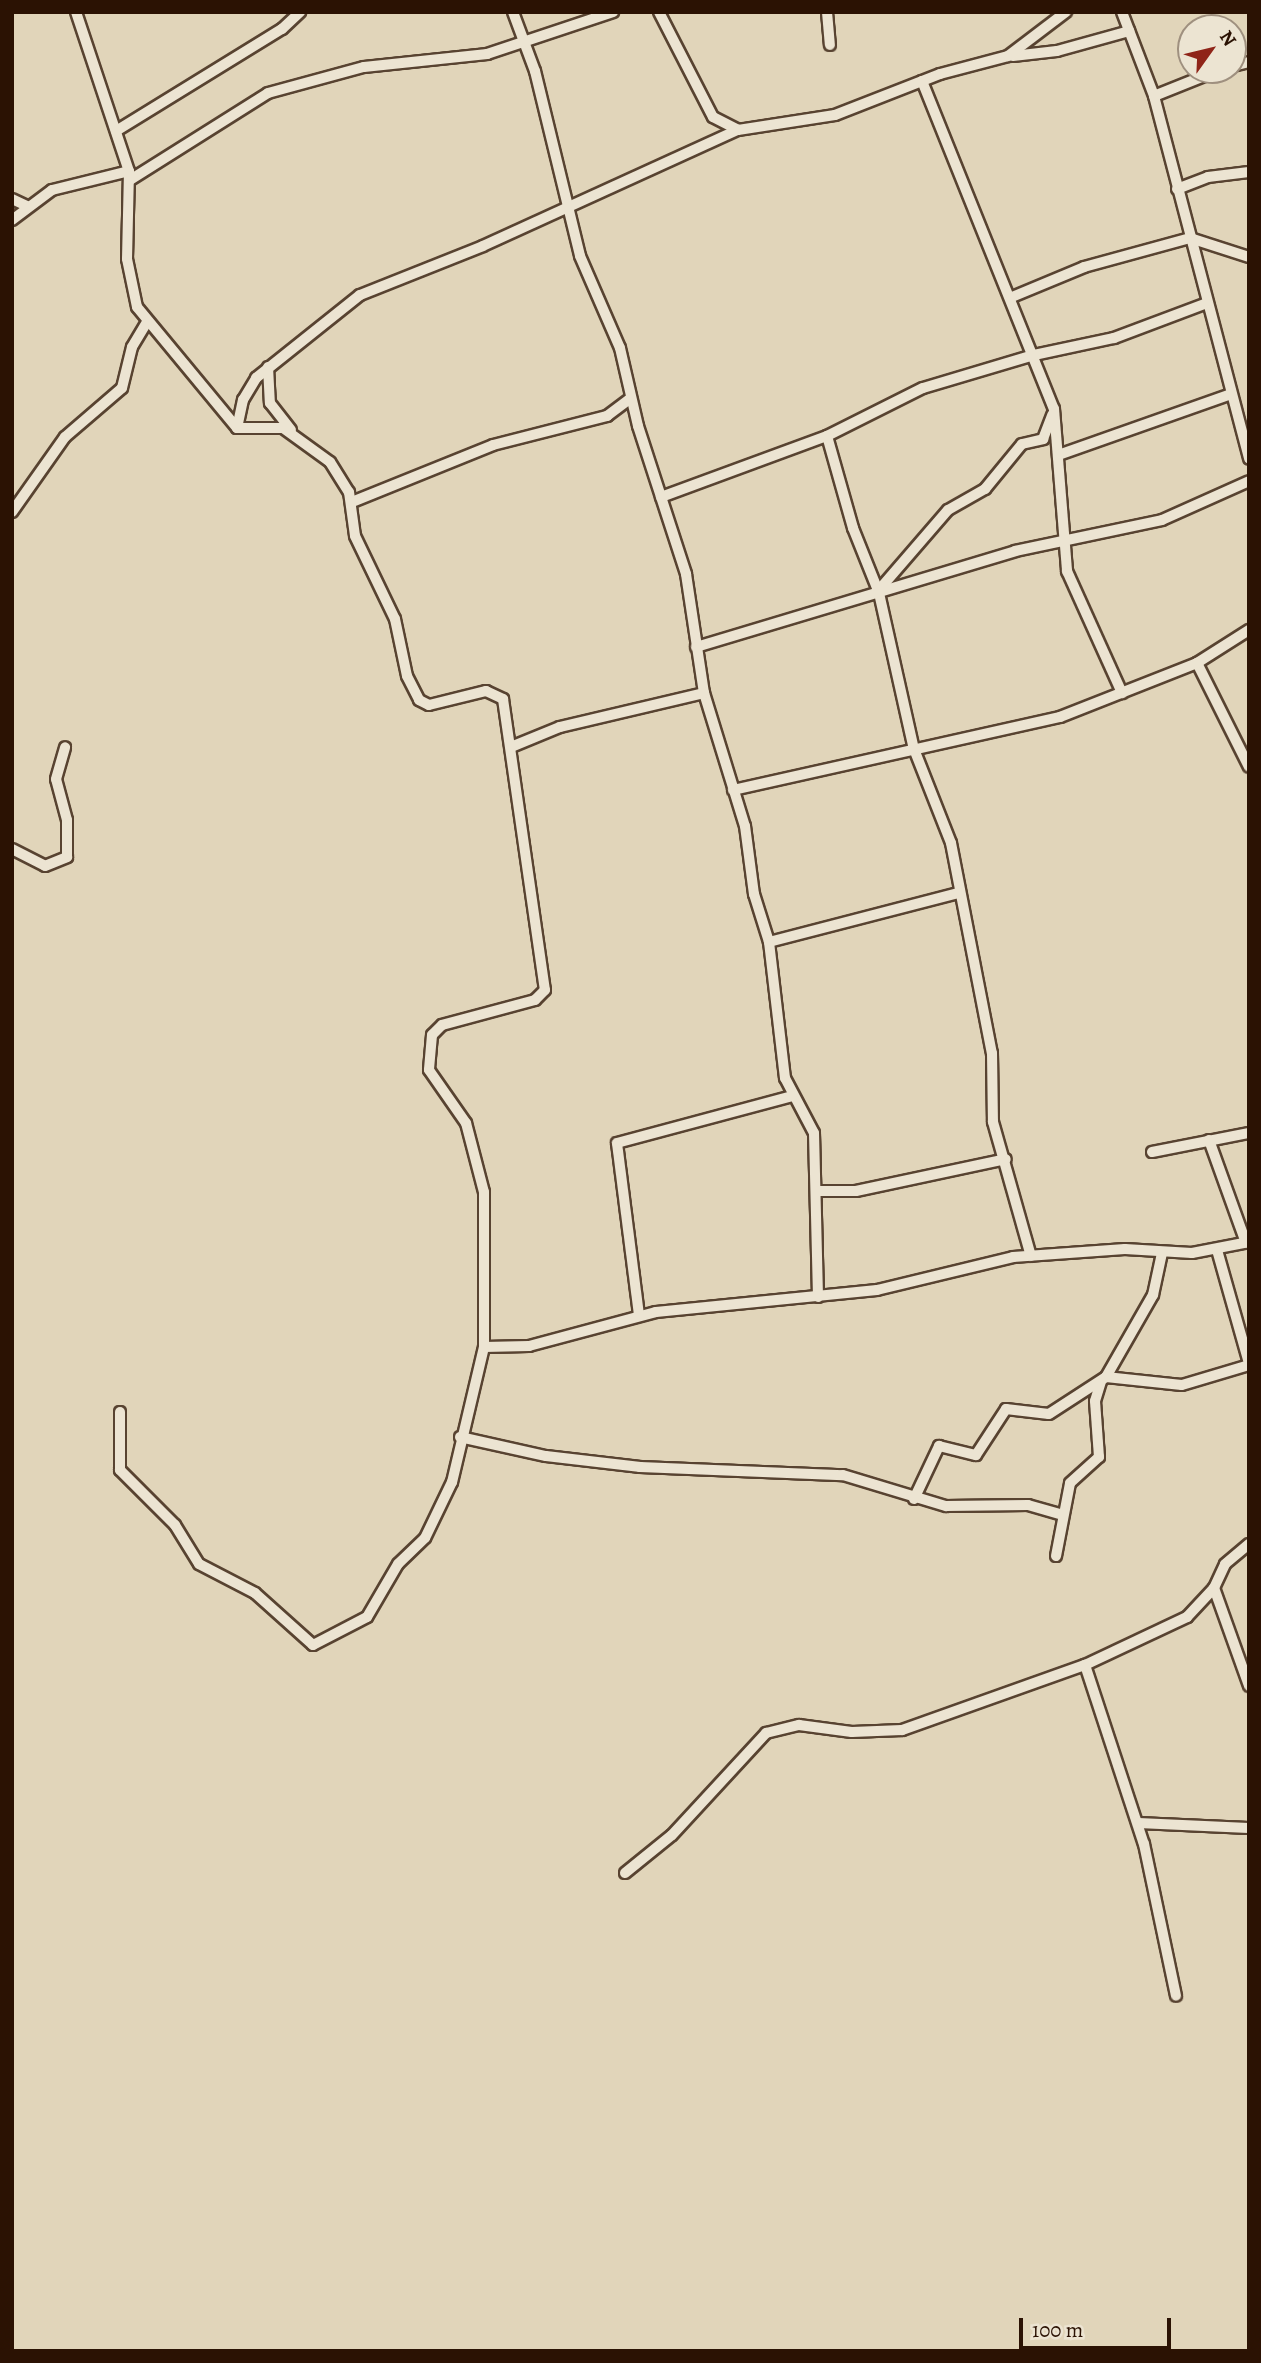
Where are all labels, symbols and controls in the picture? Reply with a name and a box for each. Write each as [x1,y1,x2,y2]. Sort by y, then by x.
north arrow [1177,14,1247,84]
text: N [1213,25,1242,51]
scale bar [1023,2304,1175,2348]
text: 100 m [1032,2316,1083,2344]

